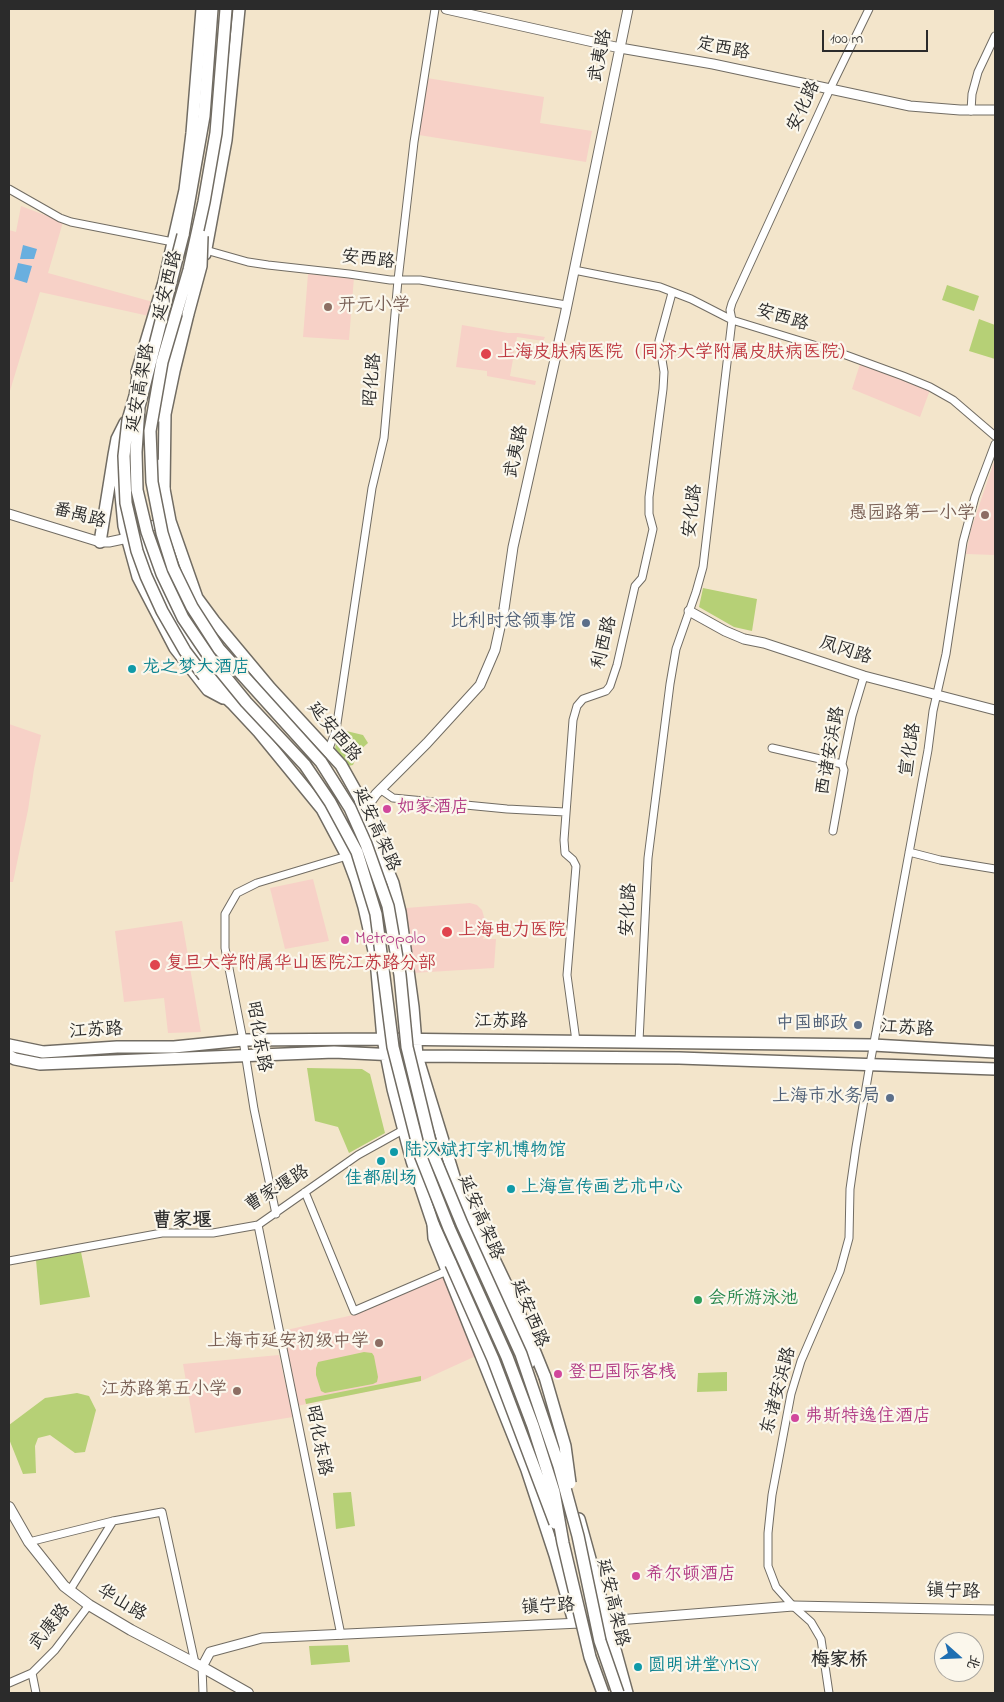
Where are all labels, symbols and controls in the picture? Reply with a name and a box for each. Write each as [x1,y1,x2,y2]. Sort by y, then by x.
scale bar [824,20,930,52]
street label: 武夷路 [586,27,618,85]
text: 100 m [830,28,863,50]
street label: 定西路 [694,34,752,66]
street label: 安化路 [784,78,826,136]
street label: 安西路 [340,247,396,275]
street label: 延安西路 [150,248,188,324]
place label: 开元小学 [338,296,410,318]
marker: 开元小学 [322,301,334,313]
street label: 安西路 [753,301,811,337]
street label: 延安高架路 [124,342,160,434]
place label: 上海皮肤病医院（同济大学附属皮肤病医院） [497,343,857,365]
marker: 上海皮肤病医院（同济大学附属皮肤病医院） [479,347,493,361]
street label: 昭化路 [361,352,387,408]
street label: 武夷路 [502,423,534,481]
street label: 安化路 [680,483,708,539]
street label: 番禺路 [50,500,108,534]
place label: 愚园路第一小学 [849,504,975,526]
marker: 愚园路第一小学 [979,509,991,521]
place label: 比利时总领事馆 [450,612,576,634]
street label: 利西路 [589,614,623,672]
marker: 比利时总领事馆 [580,617,592,629]
street label: 凤冈路 [816,633,874,671]
place label: 龙之梦大酒店 [142,658,250,680]
marker: 龙之梦大酒店 [126,663,138,675]
street label: 延安西路 [302,698,364,768]
street label: 西诸安浜路 [814,705,850,797]
street label: 宣化路 [897,722,927,778]
street label: 延安高架路 [347,784,403,876]
place label: 如家酒店 [397,798,469,820]
marker: 如家酒店 [381,803,393,815]
street label: 安化路 [618,882,642,938]
place label: 上海电力医院 [458,921,566,943]
marker: 上海电力医院 [440,925,454,939]
place label: Metropolo [355,929,426,951]
marker: Metropolo [339,934,351,946]
place label: 复旦大学附属华山医院江苏路分部 [166,954,436,976]
marker: 复旦大学附属华山医院江苏路分部 [148,958,162,972]
street label: 昭化东路 [240,1000,274,1074]
street label: 江苏路 [474,1012,528,1034]
place label: 中国邮政 [776,1014,848,1036]
street label: 江苏路 [879,1017,935,1043]
marker: 中国邮政 [852,1019,864,1031]
street label: 江苏路 [68,1020,124,1044]
place label: 上海市水务局 [772,1087,880,1109]
marker: 上海市水务局 [884,1092,896,1104]
place label: 陆汉斌打字机博物馆 [404,1141,566,1163]
marker: 陆汉斌打字机博物馆 [388,1146,400,1158]
marker: 佳都剧场 [375,1155,387,1167]
street label: 曹家堰路 [242,1162,314,1218]
place label: 佳都剧场 [345,1169,417,1191]
street label: 延安高架路 [451,1172,507,1264]
place label: 上海宣传画艺术中心 [521,1178,683,1200]
marker: 上海宣传画艺术中心 [505,1183,517,1195]
district label: 曹家堰 [152,1211,212,1235]
street label: 延安西路 [505,1277,551,1351]
place label: 会所游泳池 [708,1289,798,1311]
marker: 会所游泳池 [692,1294,704,1306]
place label: 上海市延安初级中学 [207,1332,369,1354]
marker: 上海市延安初级中学 [373,1337,385,1349]
street label: 东诸安浜路 [758,1345,802,1437]
place label: 登巴国际客栈 [568,1363,676,1385]
marker: 登巴国际客栈 [552,1368,564,1380]
place label: 江苏路第五小学 [101,1380,227,1402]
marker: 江苏路第五小学 [231,1385,243,1397]
street label: 昭化东路 [300,1404,334,1478]
place label: 弗斯特逸住酒店 [805,1407,931,1429]
marker: 弗斯特逸住酒店 [789,1412,801,1424]
street label: 延安高架路 [590,1557,632,1649]
place label: 希尔顿酒店 [646,1565,736,1587]
marker: 希尔顿酒店 [630,1570,642,1582]
street label: 华山路 [92,1581,150,1627]
street label: 镇宁路 [926,1581,980,1605]
street label: 镇宁路 [520,1596,576,1620]
street label: 武康路 [26,1600,76,1656]
north arrow [934,1632,984,1682]
district label: 梅家桥 [811,1651,867,1673]
text: 北 [960,1652,985,1672]
place label: 圆明讲堂YMSY [648,1656,759,1678]
marker: 圆明讲堂YMSY [632,1661,644,1673]

